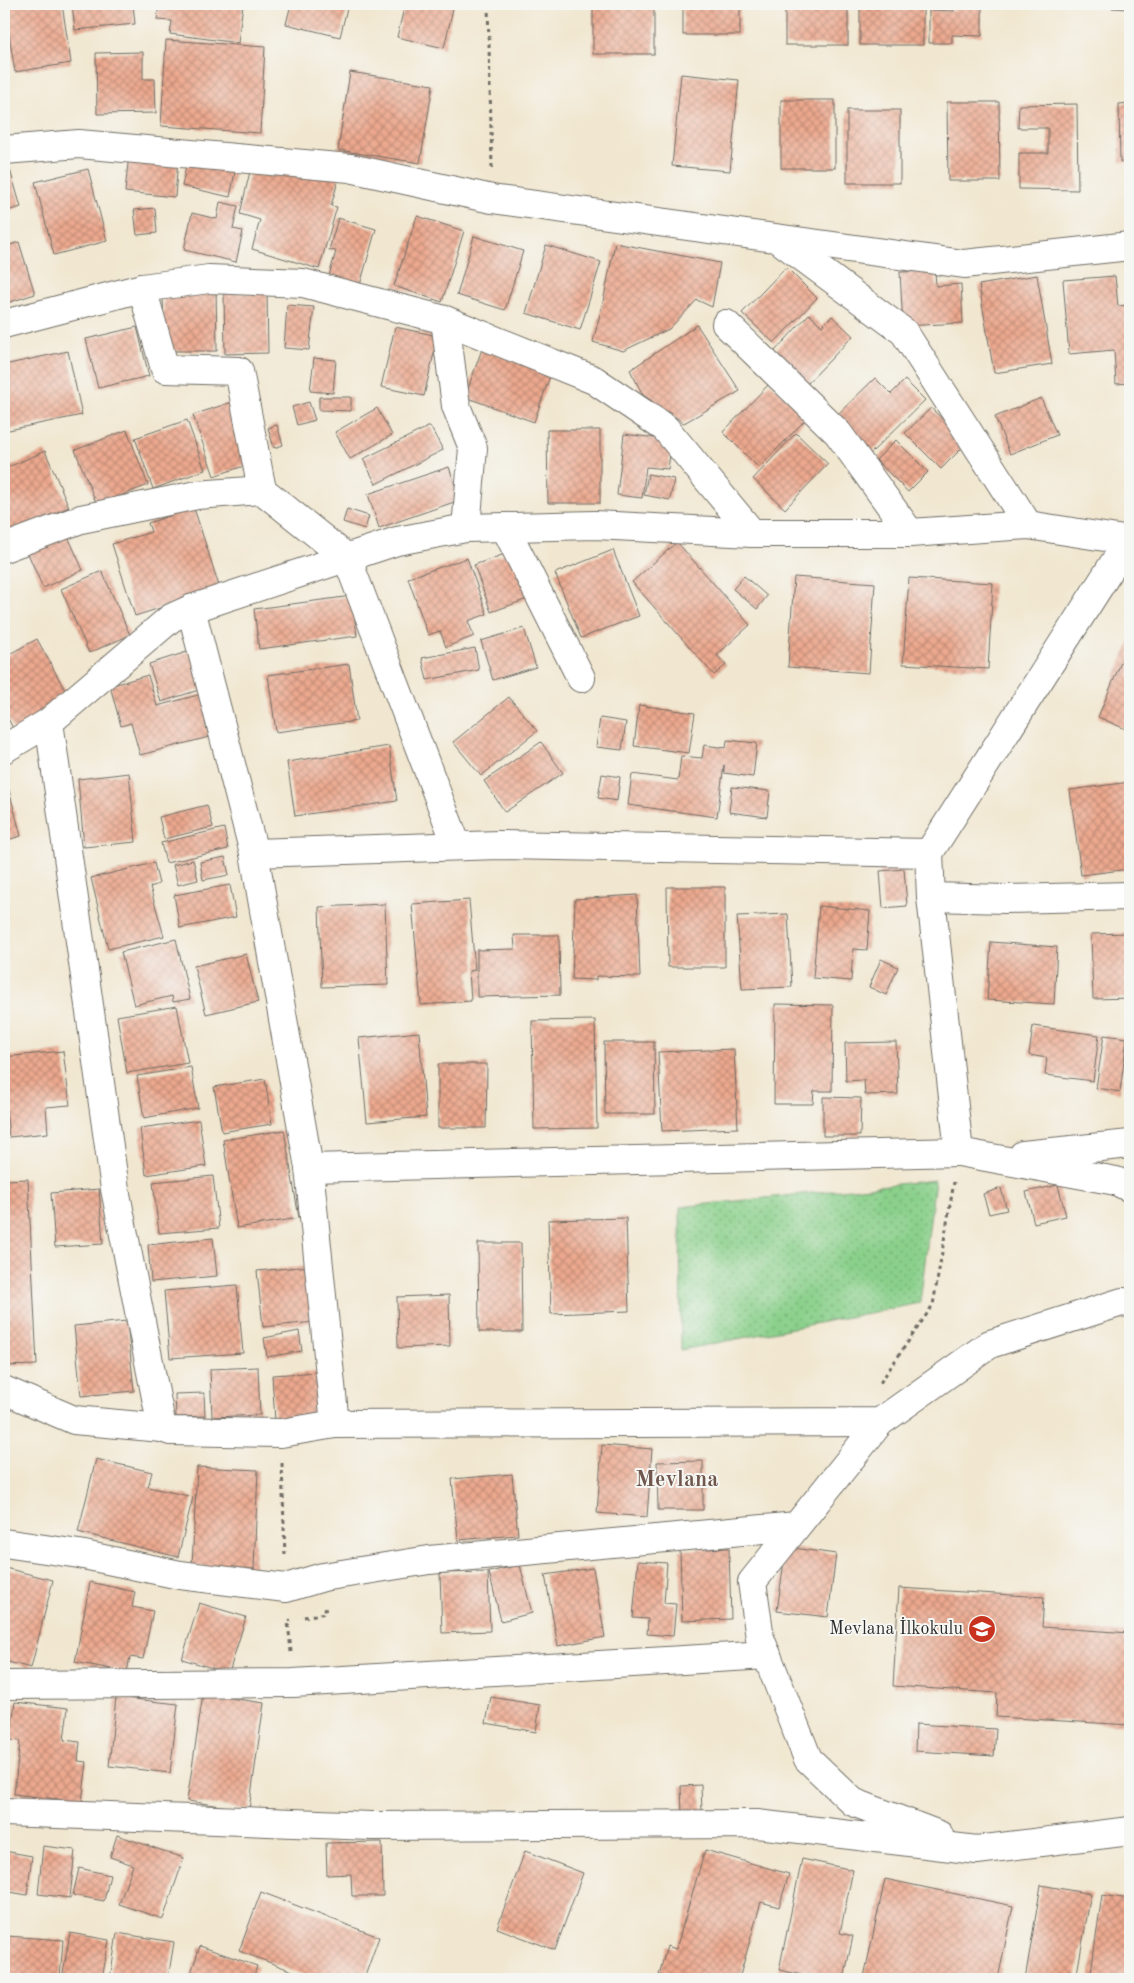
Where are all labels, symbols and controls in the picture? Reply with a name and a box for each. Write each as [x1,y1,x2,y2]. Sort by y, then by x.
district label: Mevlana [636,1469,718,1491]
school or university icon: Mevlana İlkokulu [967,1614,997,1644]
place label: Mevlana İlkokulu [829,1617,963,1638]

